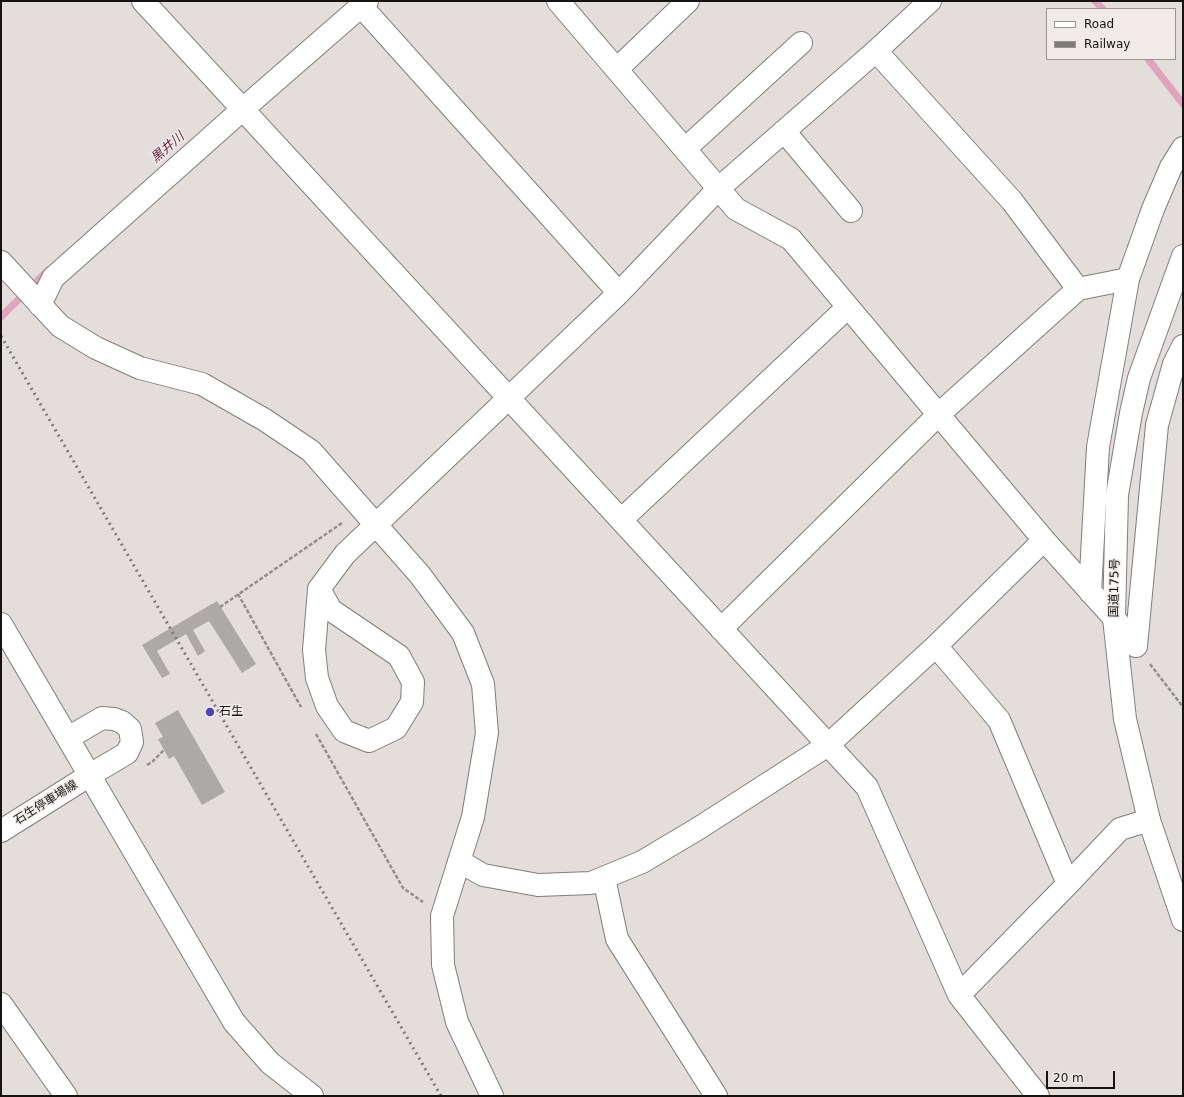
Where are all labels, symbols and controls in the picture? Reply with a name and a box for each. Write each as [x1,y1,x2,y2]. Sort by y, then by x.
legend [1046,8,1176,60]
text: Road [1084,17,1114,31]
text: Railway [1084,37,1130,51]
water label: 黒井川 [148,129,188,167]
street label: 国道175号 [1107,558,1123,618]
place label: 石生 [219,705,243,719]
marker: 石生 [204,706,216,718]
street label: 石生停車場線 [12,778,80,828]
scale bar [1048,1063,1117,1089]
text: 20 m [1053,1071,1084,1085]

